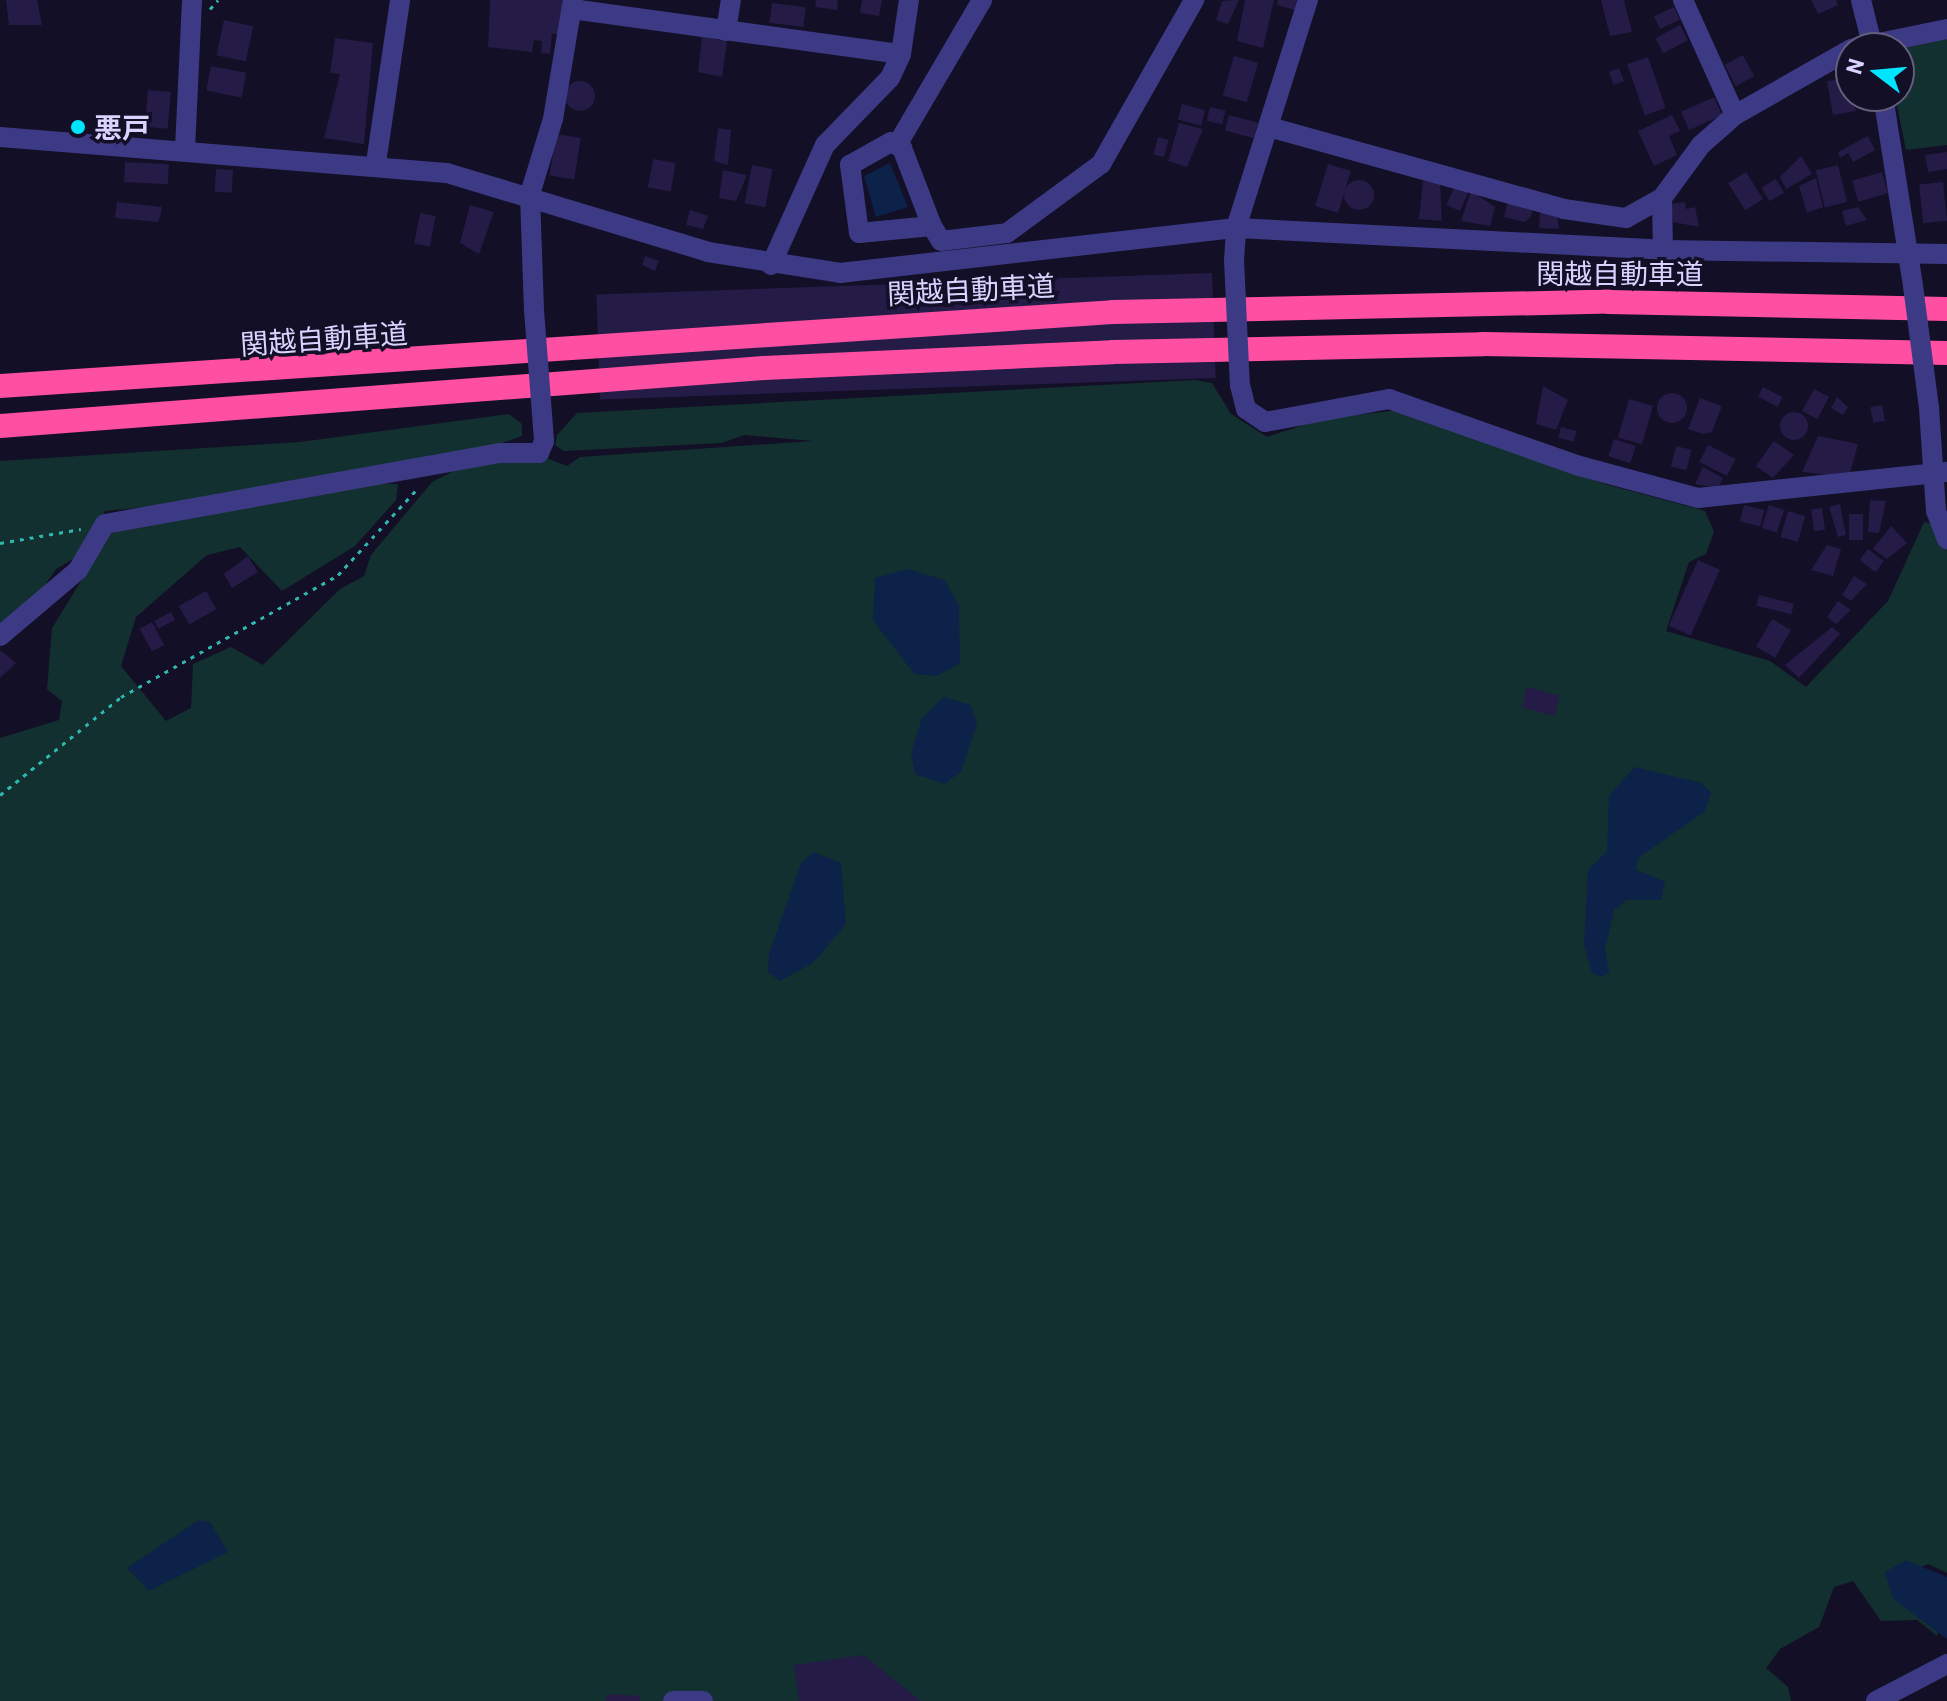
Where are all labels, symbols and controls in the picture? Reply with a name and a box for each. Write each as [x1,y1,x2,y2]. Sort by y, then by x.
north arrow [1835,32,1915,112]
text: N [1839,55,1868,77]
place label: 悪戸 [94,110,150,144]
marker: 悪戸 [69,118,87,136]
street label: 関越自動車道 [1536,256,1704,290]
street label: 関越自動車道 [886,268,1056,310]
street label: 関越自動車道 [239,315,409,361]

